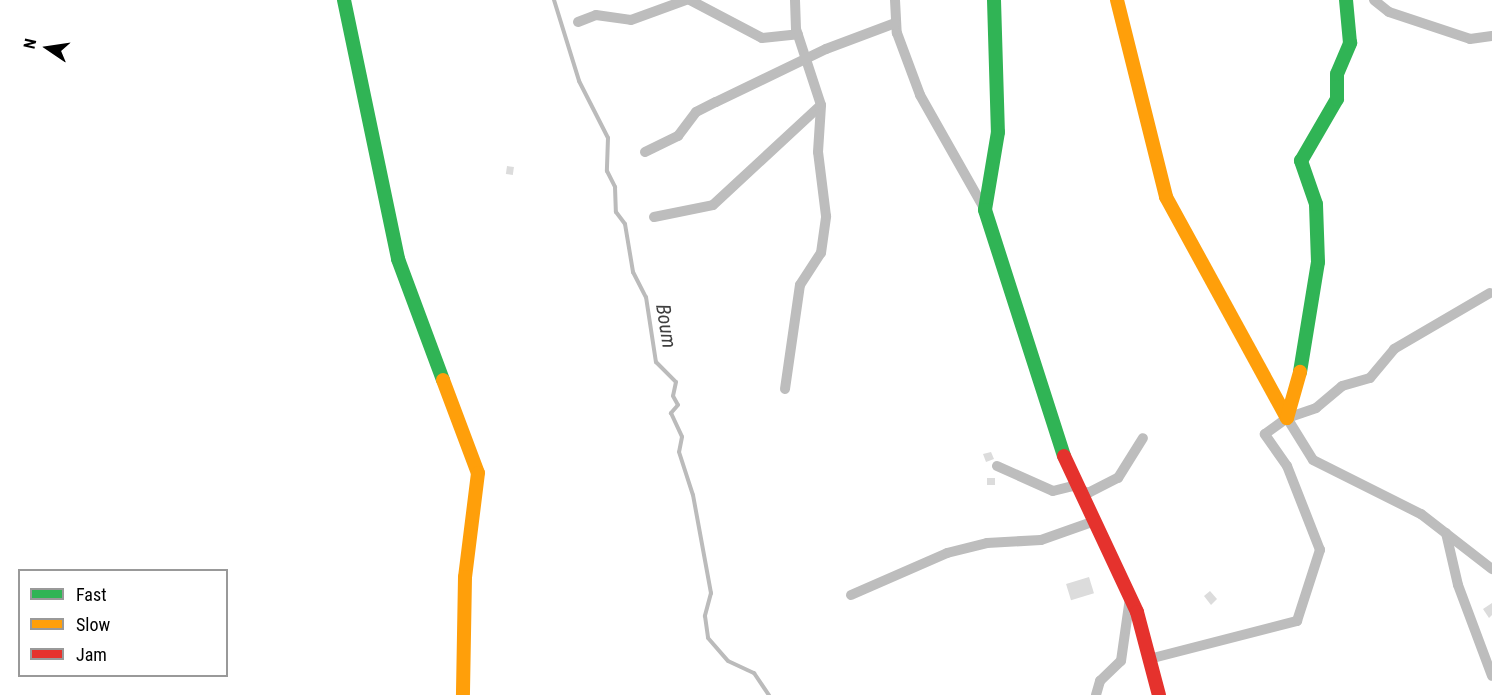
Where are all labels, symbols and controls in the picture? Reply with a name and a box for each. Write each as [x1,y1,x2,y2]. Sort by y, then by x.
north arrow [18,18,78,78]
text: N [20,37,40,51]
water label: Boum [651,302,681,350]
legend [18,569,228,677]
text: Fast [76,584,107,605]
text: Slow [76,614,110,635]
text: Jam [76,644,107,665]

